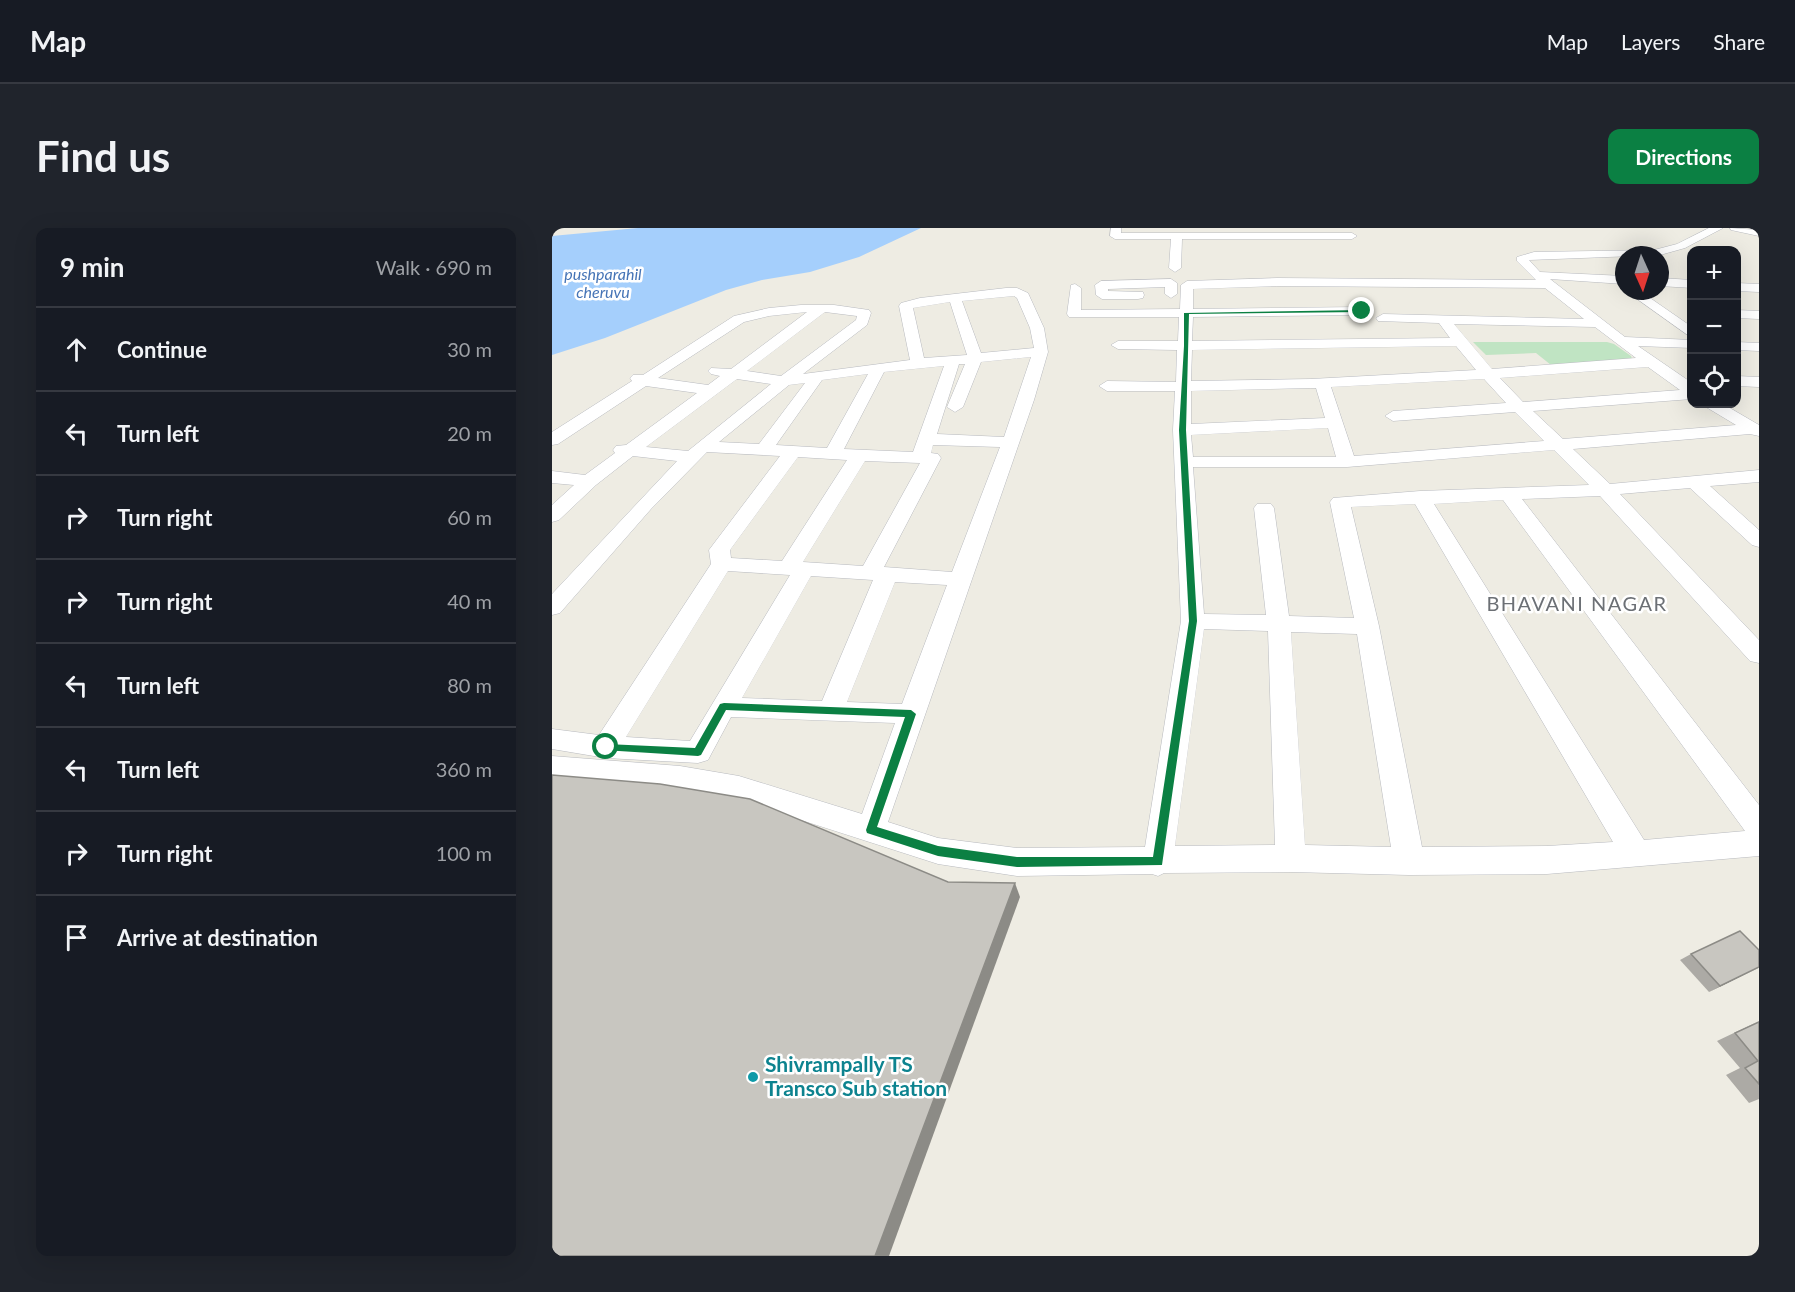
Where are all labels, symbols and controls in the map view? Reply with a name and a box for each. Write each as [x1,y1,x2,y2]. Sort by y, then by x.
text: Map [30,24,86,58]
text: Map [1547,29,1588,54]
text: Layers [1621,29,1680,54]
text: Share [1713,29,1765,54]
button: Directions [1608,129,1759,184]
text: Find us [36,131,170,181]
north arrow [1615,246,1669,300]
map controls [1687,246,1741,408]
button: + [1687,246,1741,300]
text: 9 min [60,251,124,283]
text: Walk · 690 m [376,255,492,279]
water label: pushparahil cheruvu [564,264,642,301]
route end [1348,297,1374,323]
button: − [1687,300,1741,354]
icon: ahead [60,333,93,366]
text: Continue [117,336,207,363]
text: 30 m [447,337,492,361]
button: locate [1687,354,1741,408]
icon: left [60,417,93,450]
text: Turn left [117,420,199,447]
text: 20 m [447,421,492,445]
icon: right [60,501,93,534]
text: Turn right [117,504,212,531]
text: 60 m [447,505,492,529]
icon: right [60,585,93,618]
text: Turn right [117,588,212,615]
text: 40 m [447,589,492,613]
district label: BHAVANI NAGAR [1486,591,1668,615]
icon: left [60,669,93,702]
text: Turn left [117,672,199,699]
text: 80 m [447,673,492,697]
route start [592,733,618,759]
icon: left [60,753,93,786]
text: Turn left [117,756,199,783]
text: 360 m [436,757,492,781]
icon: right [60,837,93,870]
text: Turn right [117,840,212,867]
text: 100 m [436,841,492,865]
icon: arrive [60,921,93,954]
text: Arrive at destination [117,924,318,951]
place label: Shivrampally TS Transco Sub station [765,1051,947,1100]
marker: Shivrampally TS Transco Sub station [746,1070,760,1084]

